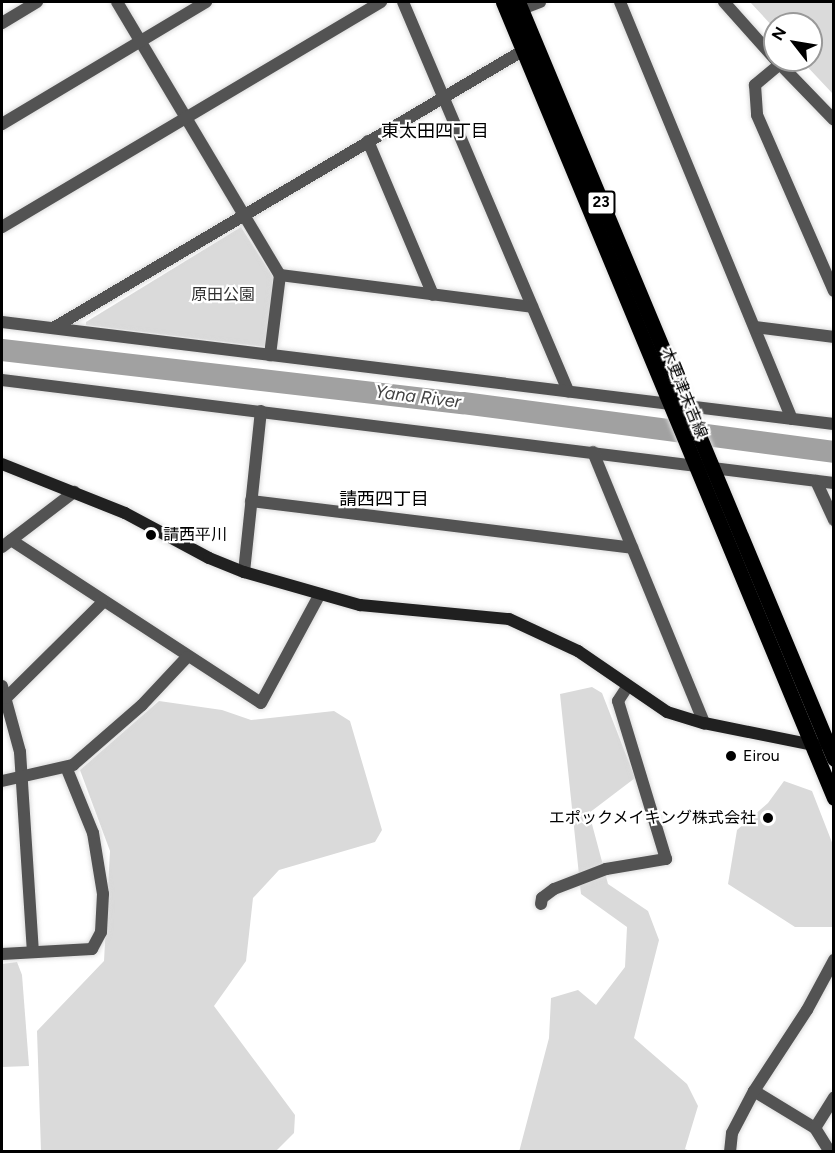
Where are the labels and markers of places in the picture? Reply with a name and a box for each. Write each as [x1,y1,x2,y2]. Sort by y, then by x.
place label: 請西平川 [163,525,227,545]
marker: 請西平川 [144,528,158,542]
place label: Eirou [743,746,780,766]
marker: Eirou [724,749,738,763]
place label: エポックメイキング株式会社 [548,808,756,828]
marker: エポックメイキング株式会社 [761,811,775,825]

